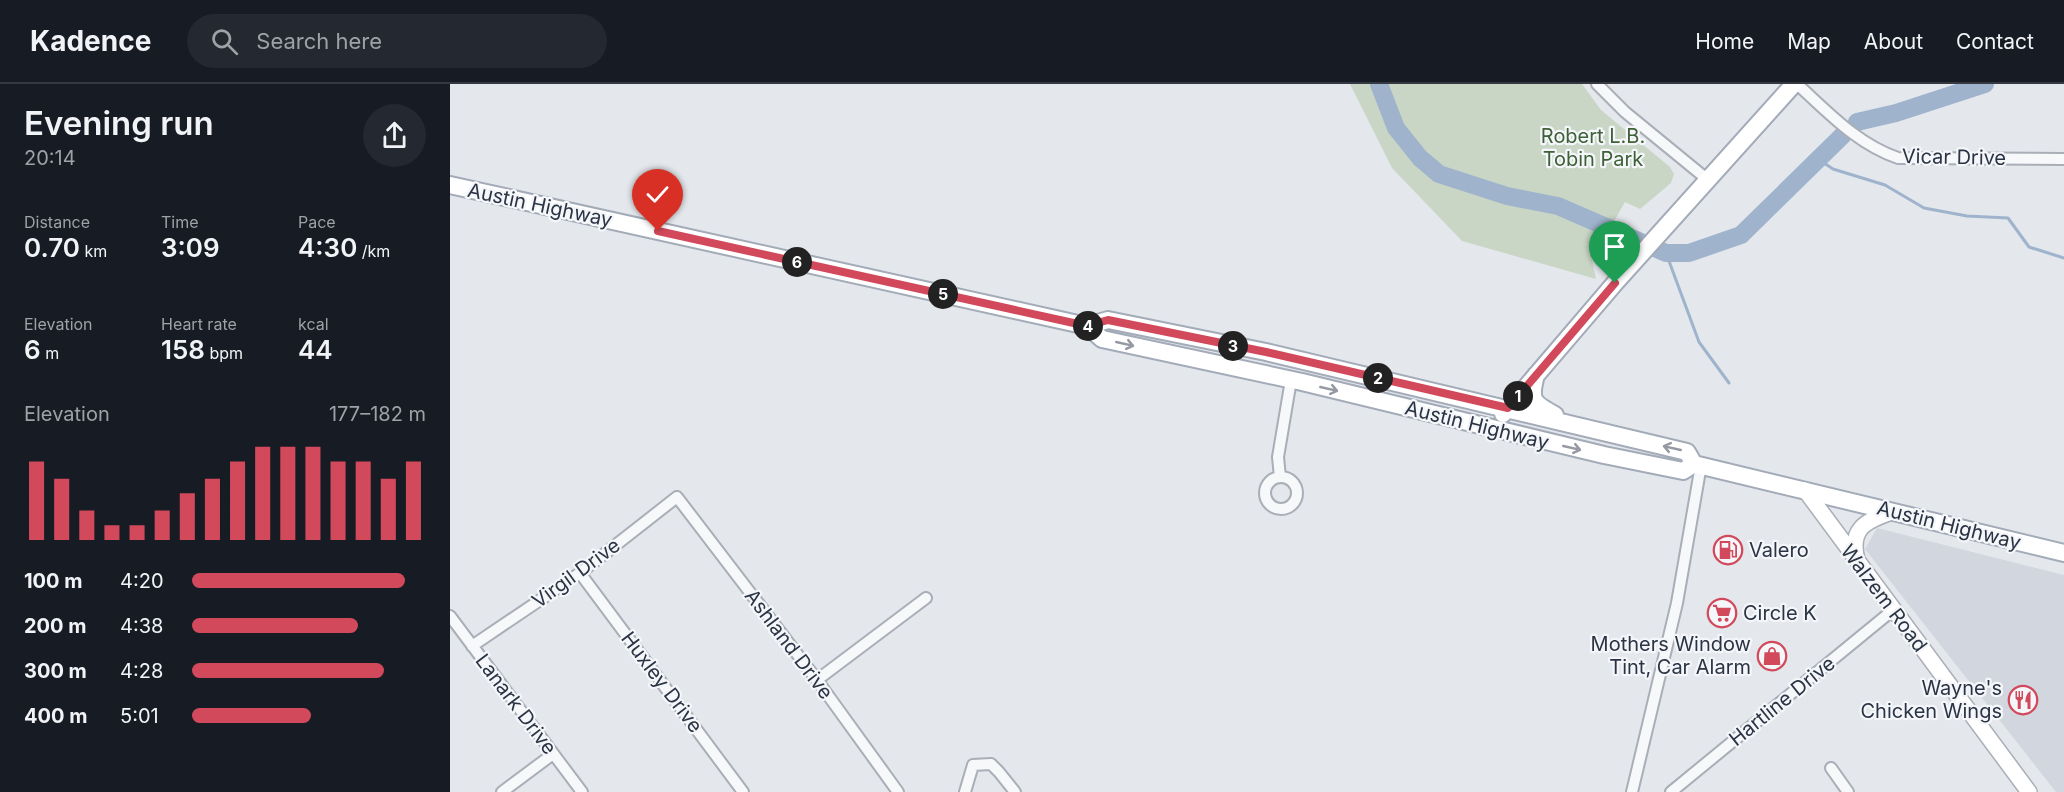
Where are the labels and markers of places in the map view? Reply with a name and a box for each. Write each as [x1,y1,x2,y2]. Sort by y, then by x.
pin [632,169,683,231]
pin [1589,221,1640,283]
pin: 6 [782,247,812,277]
pin: 5 [928,279,958,309]
pin: 4 [1073,311,1103,341]
pin: 3 [1218,331,1248,361]
pin: 2 [1363,363,1393,393]
pin: 1 [1503,381,1533,411]
fuel station icon: Valero [1712,534,1744,566]
place label: Valero [1749,538,1809,562]
supermarket icon: Circle K [1706,597,1738,629]
place label: Circle K [1743,601,1817,625]
place label: Mothers Window Tint, Car Alarm [1591,632,1751,679]
shop icon: Mothers Window Tint, Car Alarm [1756,640,1788,672]
place label: Wayne's Chicken Wings [1860,676,2002,723]
restaurant icon: Wayne's Chicken Wings [2007,684,2039,716]

